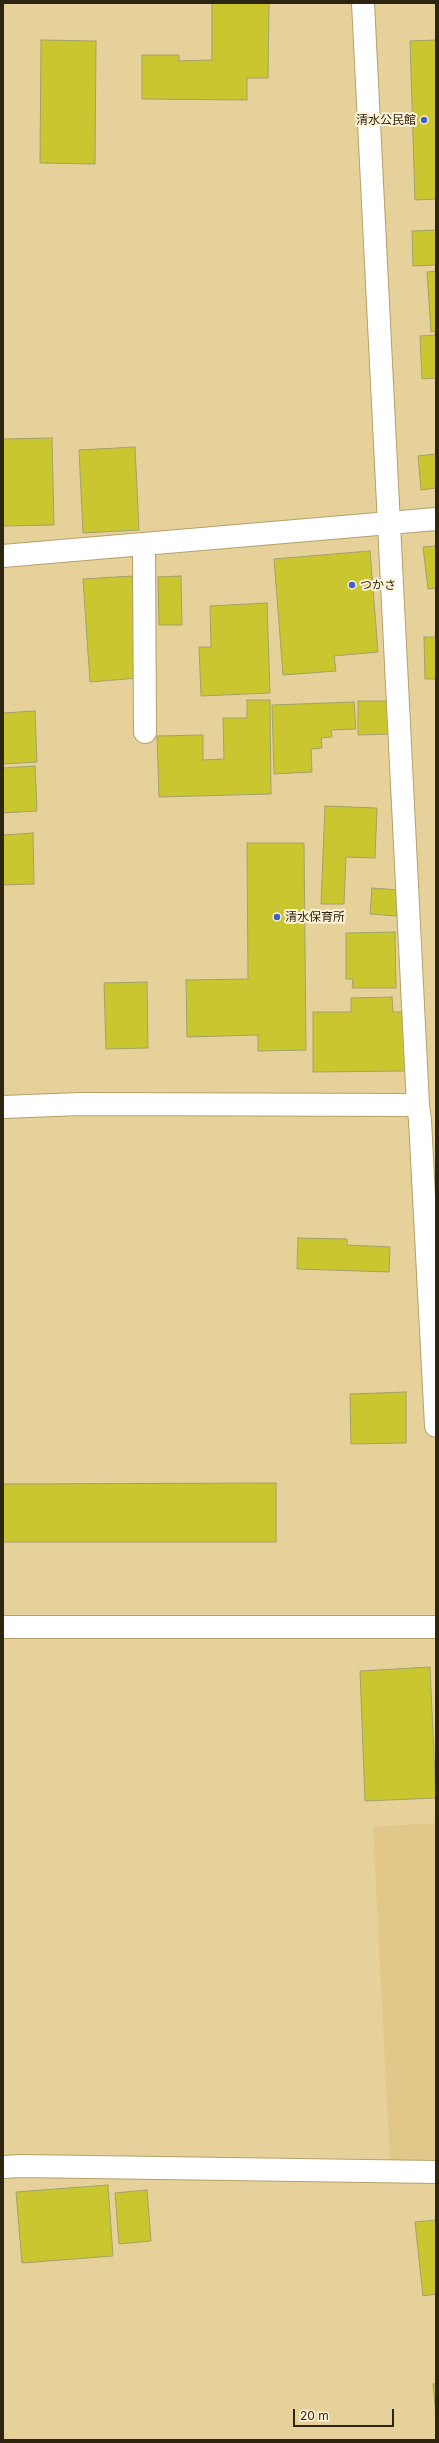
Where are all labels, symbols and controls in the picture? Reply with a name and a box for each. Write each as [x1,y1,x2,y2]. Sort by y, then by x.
place label: 清水公民館 [356,113,416,127]
marker: 清水公民館 [419,115,429,125]
place label: つかさ [360,578,396,592]
marker: つかさ [347,580,357,590]
place label: 清水保育所 [285,910,345,924]
marker: 清水保育所 [272,912,282,922]
scale bar [295,2401,396,2427]
text: 20 m [300,2408,329,2423]

